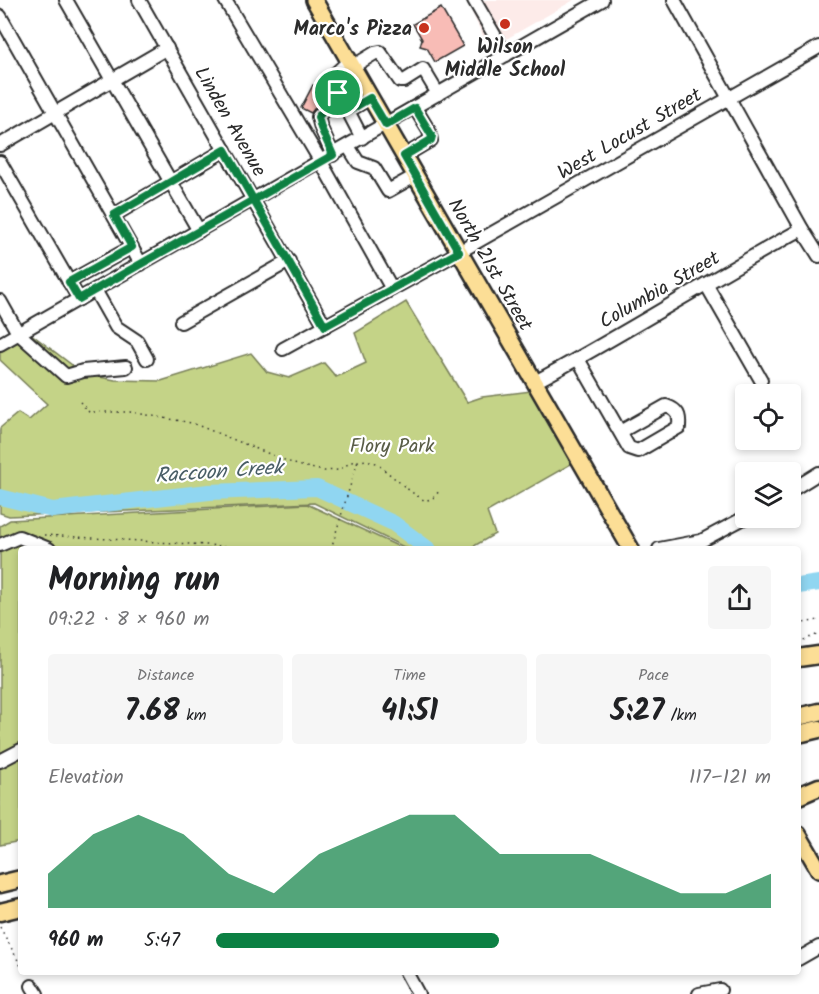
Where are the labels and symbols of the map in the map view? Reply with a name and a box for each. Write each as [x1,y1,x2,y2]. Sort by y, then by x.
place label: Marco's Pizza [294,14,412,46]
marker: Wilson Middle School [498,17,512,31]
marker: Marco's Pizza [417,21,431,35]
place label: Wilson Middle School [445,32,566,87]
street label: Linden Avenue [185,61,274,183]
pin [312,67,363,118]
street label: West Locust Street [552,80,709,189]
street label: North 21st Street [438,193,540,338]
street label: Columbia Street [594,243,727,338]
park label: Flory Park [350,431,435,463]
water label: Raccoon Creek [154,451,287,493]

